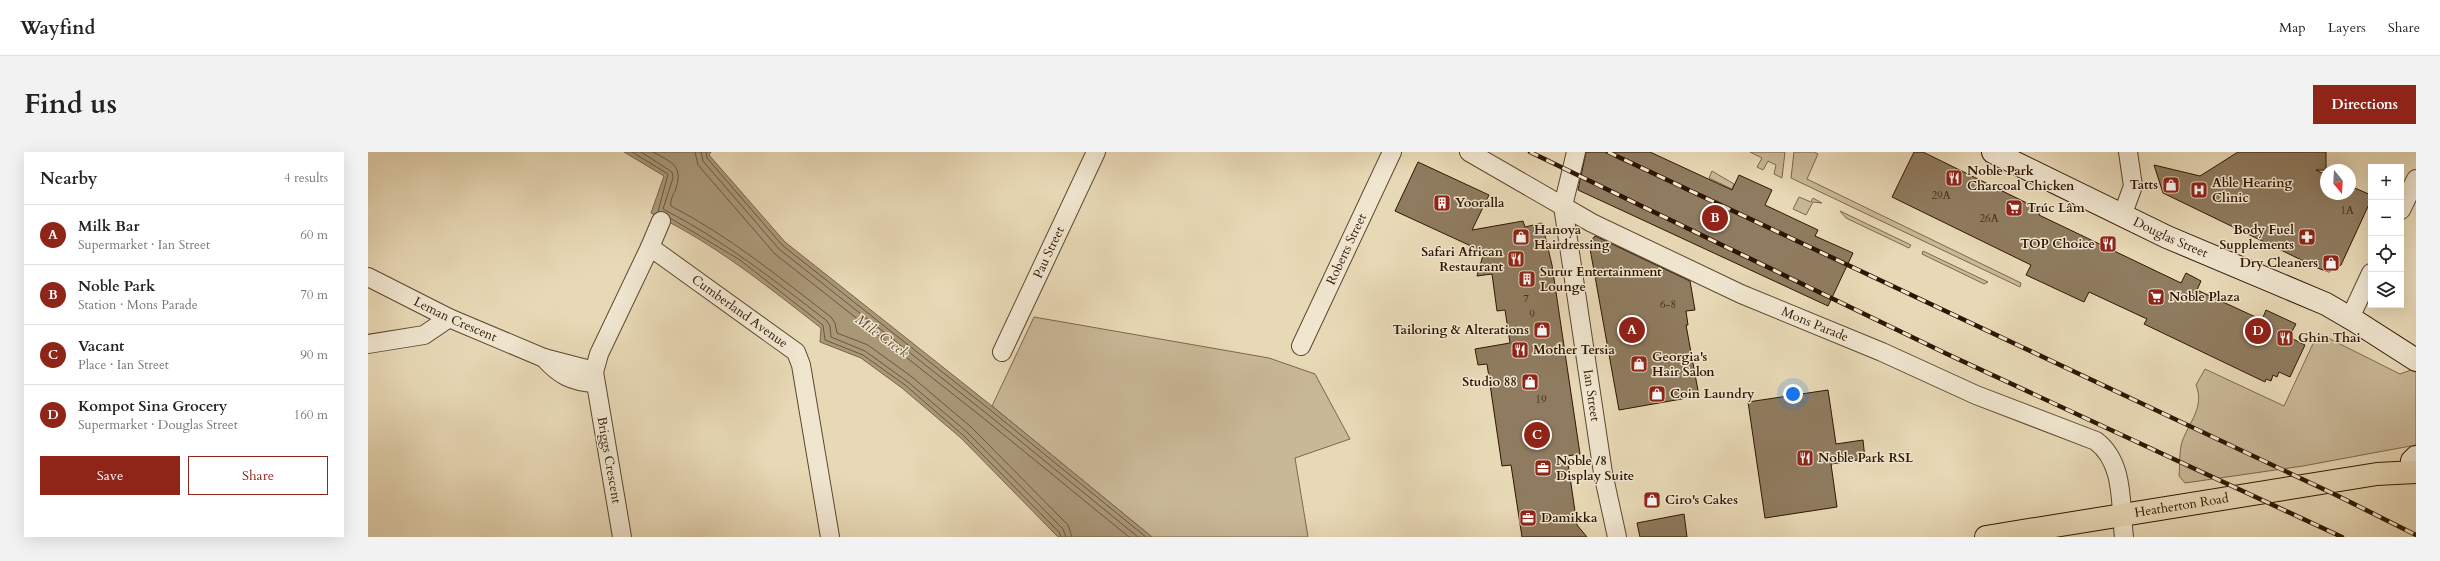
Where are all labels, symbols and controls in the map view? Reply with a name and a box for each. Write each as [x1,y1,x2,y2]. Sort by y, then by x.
text: Wayfind [20,15,95,41]
text: Map [2279,18,2306,37]
text: Layers [2328,18,2366,37]
text: Share [2388,18,2420,37]
text: Find us [24,85,117,123]
button: Directions [2313,85,2416,124]
place label: Noble Park Charcoal Chicken [1967,162,2075,195]
north arrow [2320,164,2356,200]
map controls [2368,164,2404,308]
button: + [2368,164,2404,200]
text: Nearby [40,167,97,190]
restaurant icon: Noble Park Charcoal Chicken [1944,168,1964,188]
text: 4 results [284,169,328,187]
place label: Able Hearing Clinic [2212,174,2293,207]
shop icon: Tatts [2161,175,2181,195]
place label: Tatts [2130,176,2158,194]
hospital icon: Able Hearing Clinic [2189,180,2209,200]
house number: 29A [1931,188,1951,203]
building icon: Yooralla [1432,193,1452,213]
place label: Yooralla [1455,194,1505,212]
supermarket icon: Trúc Lâm [2004,198,2024,218]
place label: Trúc Lâm [2027,199,2085,217]
button: − [2368,200,2404,236]
pin: B [1702,203,1728,233]
house number: 1A [2340,203,2354,218]
street label: Roberts Street [1322,210,1371,288]
house number: 26A [1979,211,1999,226]
street label: Douglas Street [2130,213,2210,262]
text: Milk Bar [78,216,139,236]
place label: Hanoya Hairdressing [1534,221,1610,254]
place label: Body Fuel Supplements [2219,221,2294,254]
street label: Pau Street [1029,224,1069,281]
text: A [48,226,58,244]
text: 60 m [300,226,328,244]
shop icon: Hanoya Hairdressing [1511,227,1531,247]
pharmacy icon: Body Fuel Supplements [2297,227,2317,247]
restaurant icon: TOP Choice [2098,234,2118,254]
place label: TOP Choice [2020,235,2095,253]
text: Supermarket · Ian Street [78,236,210,254]
button: locate [2368,236,2404,272]
place label: Safari African Restaurant [1421,243,1504,276]
restaurant icon: Safari African Restaurant [1506,249,1526,269]
shop icon: Dry Cleaners [2321,253,2341,273]
place label: Dry Cleaners [2240,254,2318,272]
place label: Surur Entertainment Lounge [1540,263,1662,296]
building icon: Surur Entertainment Lounge [1517,269,1537,289]
street label: Cumberland Avenue [688,271,792,352]
button: layers [2368,272,2404,308]
text: Noble Park [78,276,155,296]
text: B [48,286,58,304]
text: 70 m [300,286,328,304]
supermarket icon: Noble Plaza [2146,287,2166,307]
place label: Noble Plaza [2169,288,2240,306]
house number: 7 [1523,291,1529,306]
street label: Leman Crescent [411,293,500,346]
text: Station · Mons Parade [78,296,198,314]
house number: 6-8 [1660,297,1676,312]
street label: Mons Parade [1779,303,1851,346]
house number: 9 [1529,307,1535,322]
water label: Mile Creek [851,310,913,362]
pin: A [1619,315,1645,345]
pin: D [2245,316,2271,346]
shop icon: Tailoring & Alterations [1532,320,1552,340]
place label: Tailoring & Alterations [1393,321,1529,339]
restaurant icon: Ghin Thai [2275,328,2295,348]
place label: Ghin Thai [2298,329,2361,347]
text: Vacant [78,336,124,356]
restaurant icon: Mother Tersia [1510,340,1530,360]
place label: Mother Tersia [1533,341,1615,359]
text: C [48,346,58,364]
text: 90 m [300,346,328,364]
place label: Georgia's Hair Salon [1652,348,1715,381]
shop icon: Georgia's Hair Salon [1629,354,1649,374]
text: Place · Ian Street [78,356,169,374]
street label: Ian Street [1579,368,1604,423]
shop icon: Studio 88 [1520,372,1540,392]
place label: Studio 88 [1462,373,1517,391]
shop icon: Coin Laundry [1647,384,1667,404]
your location [1783,384,1803,404]
place label: Coin Laundry [1670,385,1755,403]
house number: 19 [1535,392,1547,407]
text: Kompot Sina Grocery [78,396,227,416]
text: D [47,406,59,424]
text: 160 m [294,406,328,424]
street label: Briggs Crescent [593,415,625,505]
text: Supermarket · Douglas Street [78,416,238,434]
pin: C [1524,420,1550,450]
restaurant icon: Noble Park RSL [1795,448,1815,468]
place label: Noble Park RSL [1818,449,1914,467]
place label: Noble /8 Display Suite [1556,452,1634,485]
button: Save [40,456,180,495]
button: Share [188,456,328,495]
office icon: Noble /8 Display Suite [1533,458,1553,478]
street label: Heatherton Road [2133,489,2230,522]
shop icon: Ciro's Cakes [1642,490,1662,510]
place label: Ciro's Cakes [1665,491,1738,509]
office icon: Damikka [1518,508,1538,528]
place label: Damikka [1541,509,1598,527]

